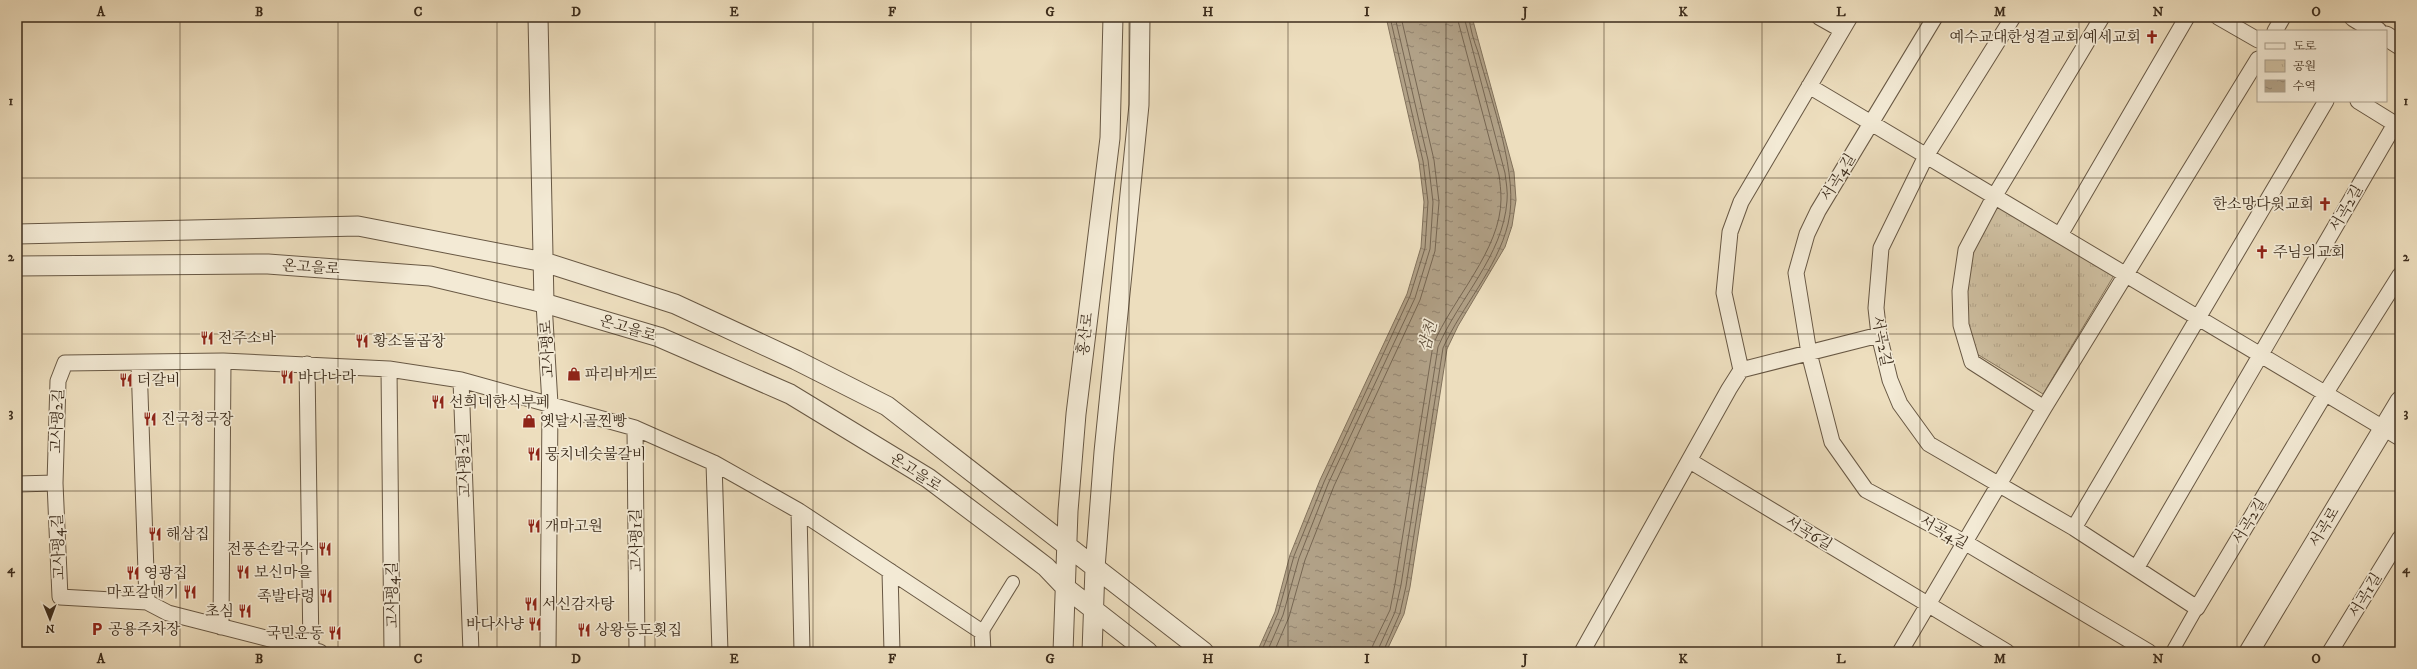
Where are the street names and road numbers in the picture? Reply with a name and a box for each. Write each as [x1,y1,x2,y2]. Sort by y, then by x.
street label: 서곡4길 [1817,150,1860,204]
street label: 서곡2길 [2325,181,2367,235]
street label: 온고을로 [281,256,341,279]
street label: 온고을로 [597,311,659,346]
street label: 홍산로 [1073,311,1098,357]
street label: 서곡2길 [1867,314,1896,368]
street label: 고사평로 [536,319,559,378]
street label: 고사평2길 [47,388,68,454]
street label: 고사평2길 [454,432,475,498]
street label: 온고을로 [886,449,946,496]
street label: 서곡2길 [2228,495,2271,548]
street label: 서곡로 [2305,503,2344,551]
street label: 고사평1길 [626,508,647,572]
street label: 서곡4길 [1916,511,1971,553]
street label: 서곡6길 [1782,512,1836,555]
street label: 고사평4길 [48,513,69,581]
street label: 고사평4길 [382,562,403,628]
street label: 서곡1길 [2345,569,2386,621]

